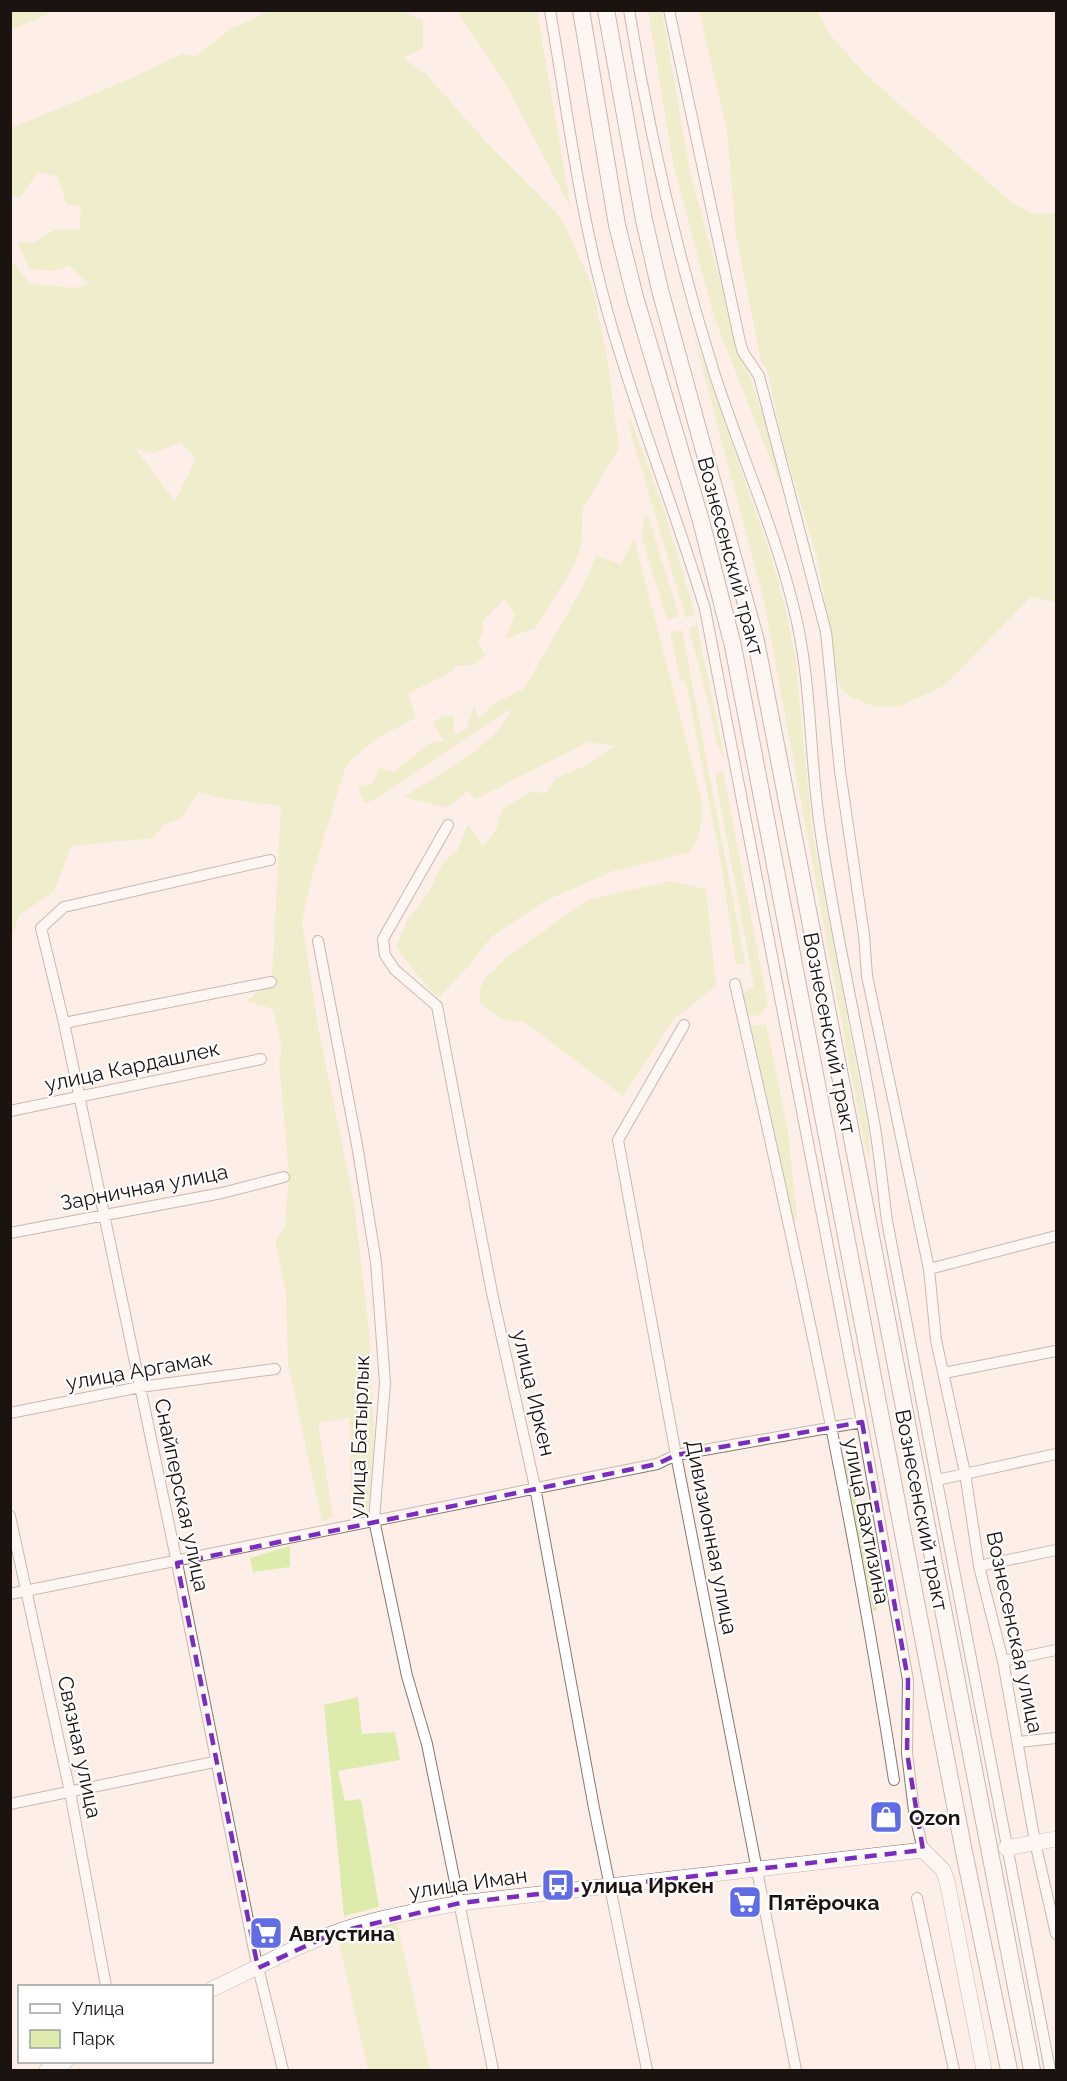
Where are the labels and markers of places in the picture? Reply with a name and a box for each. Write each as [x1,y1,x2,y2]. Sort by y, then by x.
shop icon: Ozon [868,1799,904,1835]
place label: Ozon [909,1805,960,1830]
bus stop icon: улица Иркен [540,1867,576,1903]
place label: улица Иркен [581,1873,714,1898]
supermarket icon: Пятёрочка [727,1884,763,1920]
place label: Пятёрочка [768,1890,880,1915]
supermarket icon: Августина [248,1915,284,1951]
place label: Августина [289,1921,395,1946]

